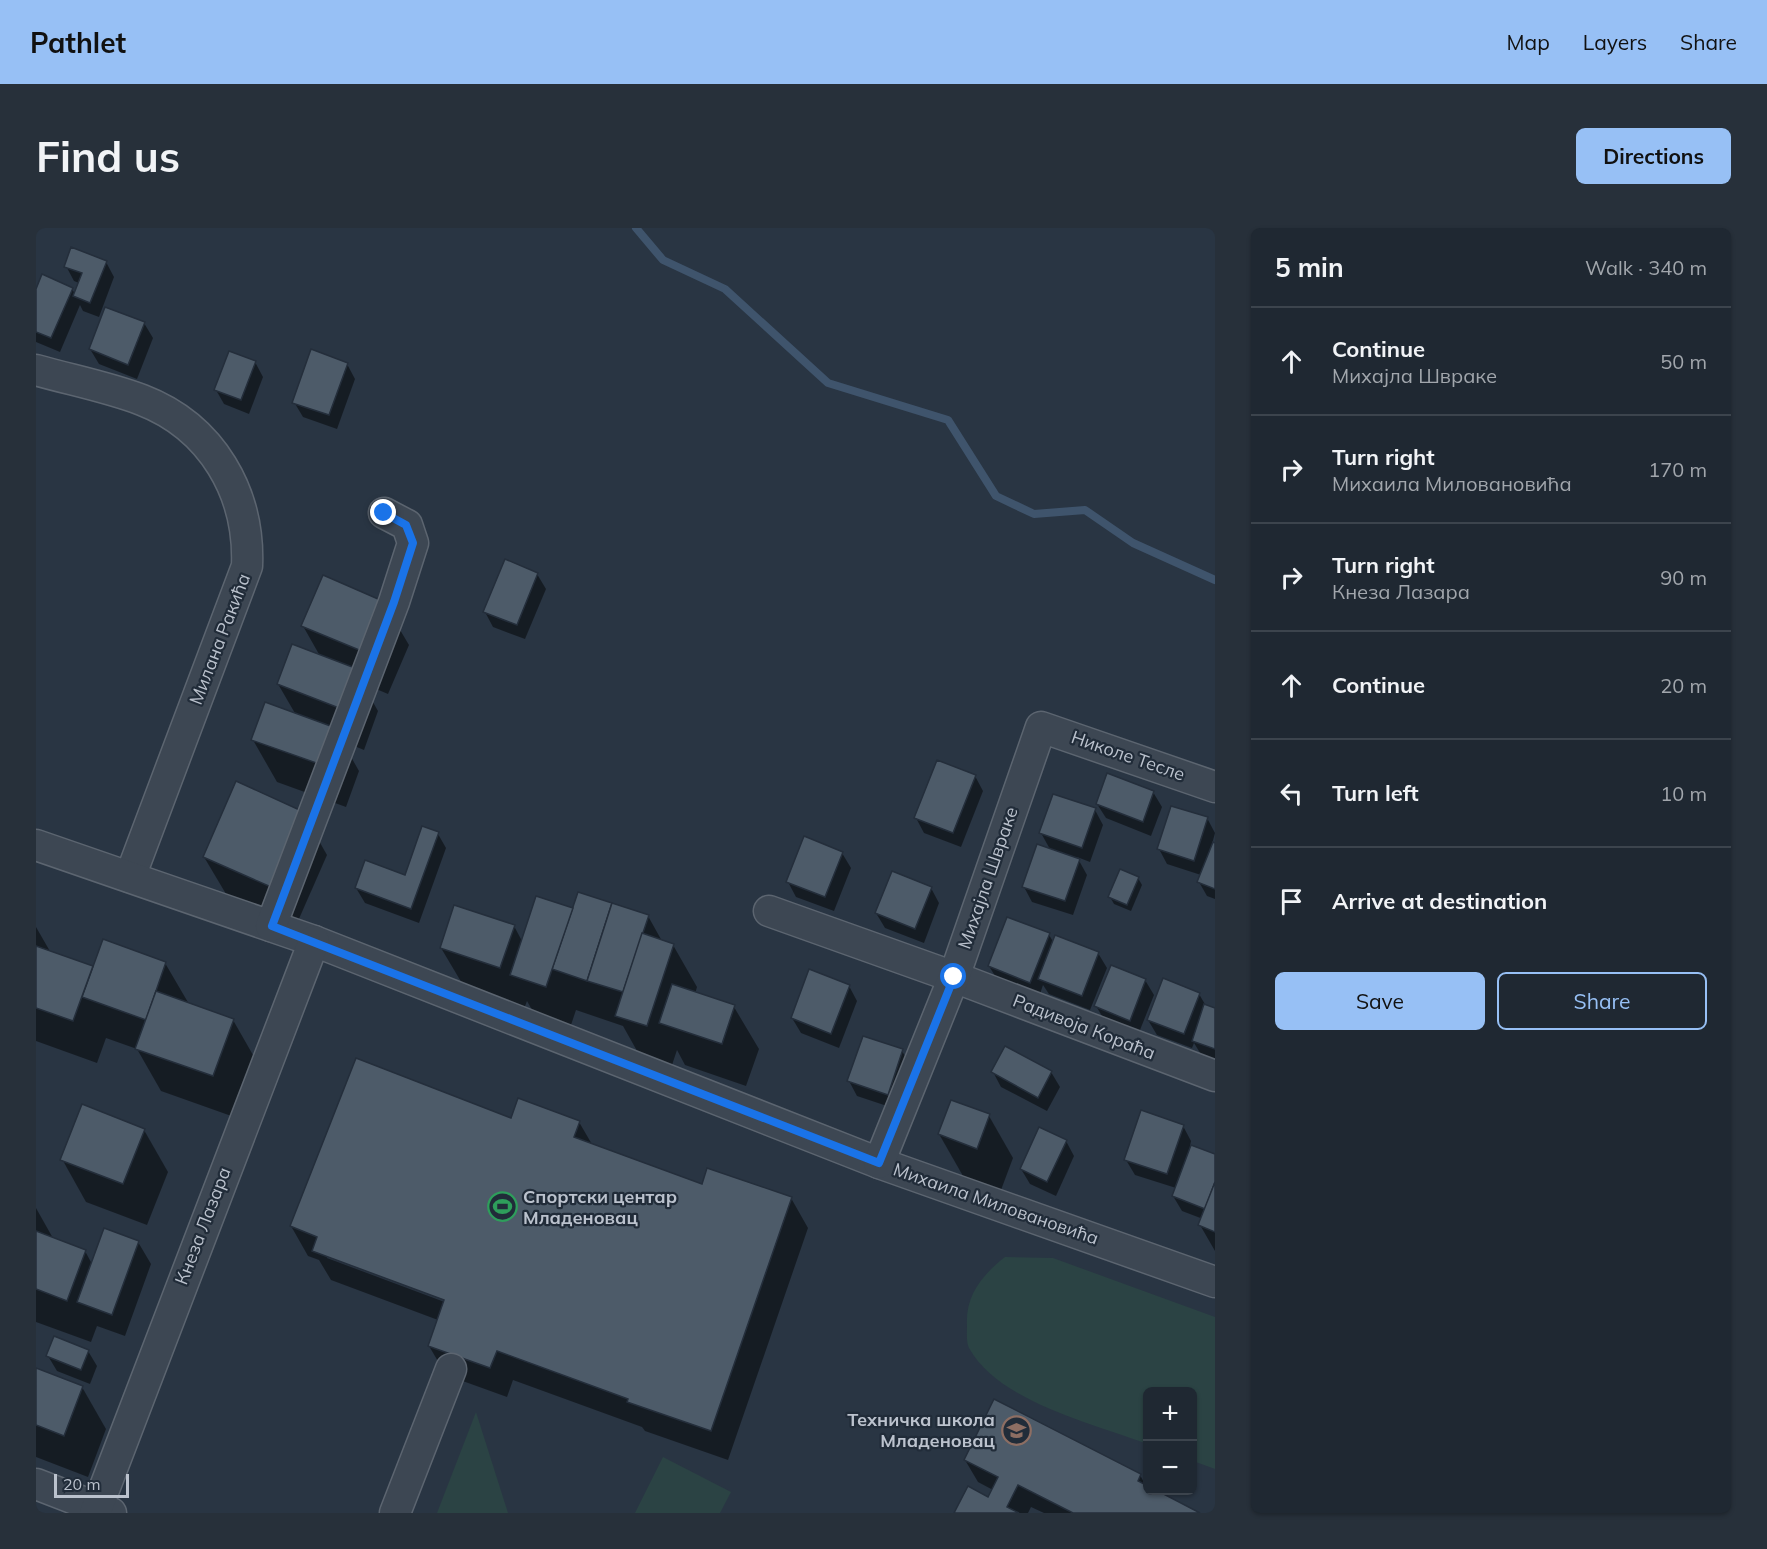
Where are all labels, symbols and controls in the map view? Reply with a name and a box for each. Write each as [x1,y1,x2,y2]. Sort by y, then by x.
text: Pathlet [30,25,126,60]
text: Map [1507,29,1550,55]
text: Layers [1583,29,1647,55]
text: Share [1680,29,1737,55]
button: Directions [1576,128,1731,184]
text: Find us [36,130,180,183]
text: 5 min [1275,251,1344,284]
text: Walk · 340 m [1585,255,1707,280]
text: Continue [1332,335,1425,363]
icon: ahead [1275,345,1308,378]
text: 50 m [1660,349,1707,374]
text: Михајла Швраке [1332,363,1497,388]
text: Turn right [1332,443,1435,471]
icon: right [1275,453,1308,486]
text: 170 m [1648,457,1707,482]
text: Михаила Миловановића [1332,471,1572,496]
route end [370,499,396,525]
text: Turn right [1332,551,1435,579]
icon: right [1275,561,1308,594]
text: 90 m [1660,565,1707,590]
street label: Милана Ракића [184,570,255,708]
text: Кнеза Лазара [1332,579,1470,604]
icon: ahead [1275,669,1308,702]
text: Continue [1332,671,1425,699]
text: 20 m [1660,673,1707,698]
street label: Николе Тесле [1068,725,1188,786]
icon: left [1275,777,1308,810]
text: Turn left [1332,779,1419,807]
text: 10 m [1660,781,1707,806]
street label: Михајла Швраке [952,804,1023,952]
icon: arrive [1275,885,1308,918]
text: Arrive at destination [1332,887,1547,915]
route start [940,963,966,989]
button: Save [1275,972,1485,1030]
button: Share [1497,972,1707,1030]
street label: Радивоја Кораћа [1010,989,1159,1064]
street label: Михаила Миловановића [890,1158,1102,1250]
street label: Кнеза Лазара [170,1164,236,1288]
place label: Спортски центар Младеновац [523,1185,677,1229]
sports icon: Спортски центар Младеновац [486,1191,518,1223]
map controls [1143,1387,1197,1495]
button: + [1143,1387,1197,1441]
place label: Техничка школа Младеновац [847,1408,996,1452]
school or university icon: Техничка школа Младеновац [1000,1414,1032,1446]
button: − [1143,1441,1197,1495]
scale bar [54,1471,129,1498]
text: 20 m [63,1474,100,1494]

